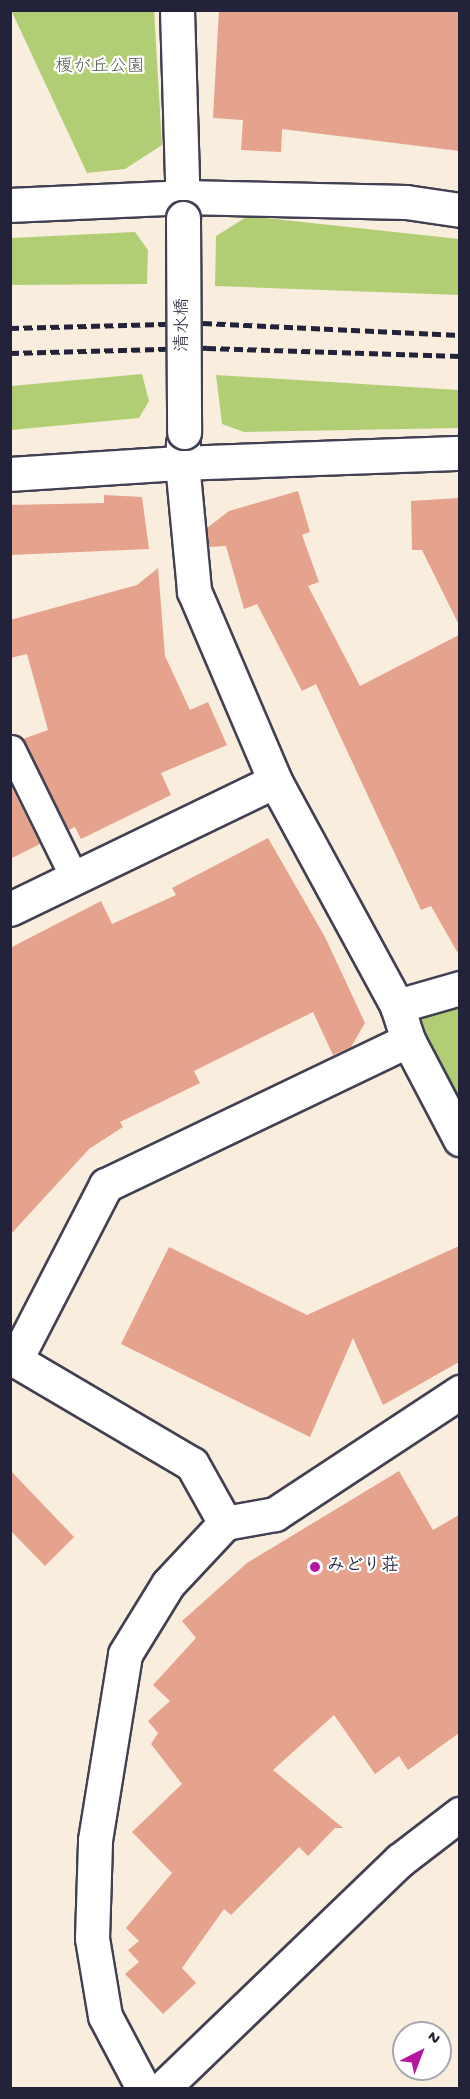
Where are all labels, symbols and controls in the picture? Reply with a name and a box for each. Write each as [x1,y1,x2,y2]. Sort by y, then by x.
park label: 榎が丘公園 [55,57,145,79]
street label: 清水橋 [173,298,195,352]
place label: みどり荘 [327,1556,399,1578]
marker: みどり荘 [308,1560,322,1574]
north arrow [392,2021,452,2081]
text: N [423,2028,443,2049]

